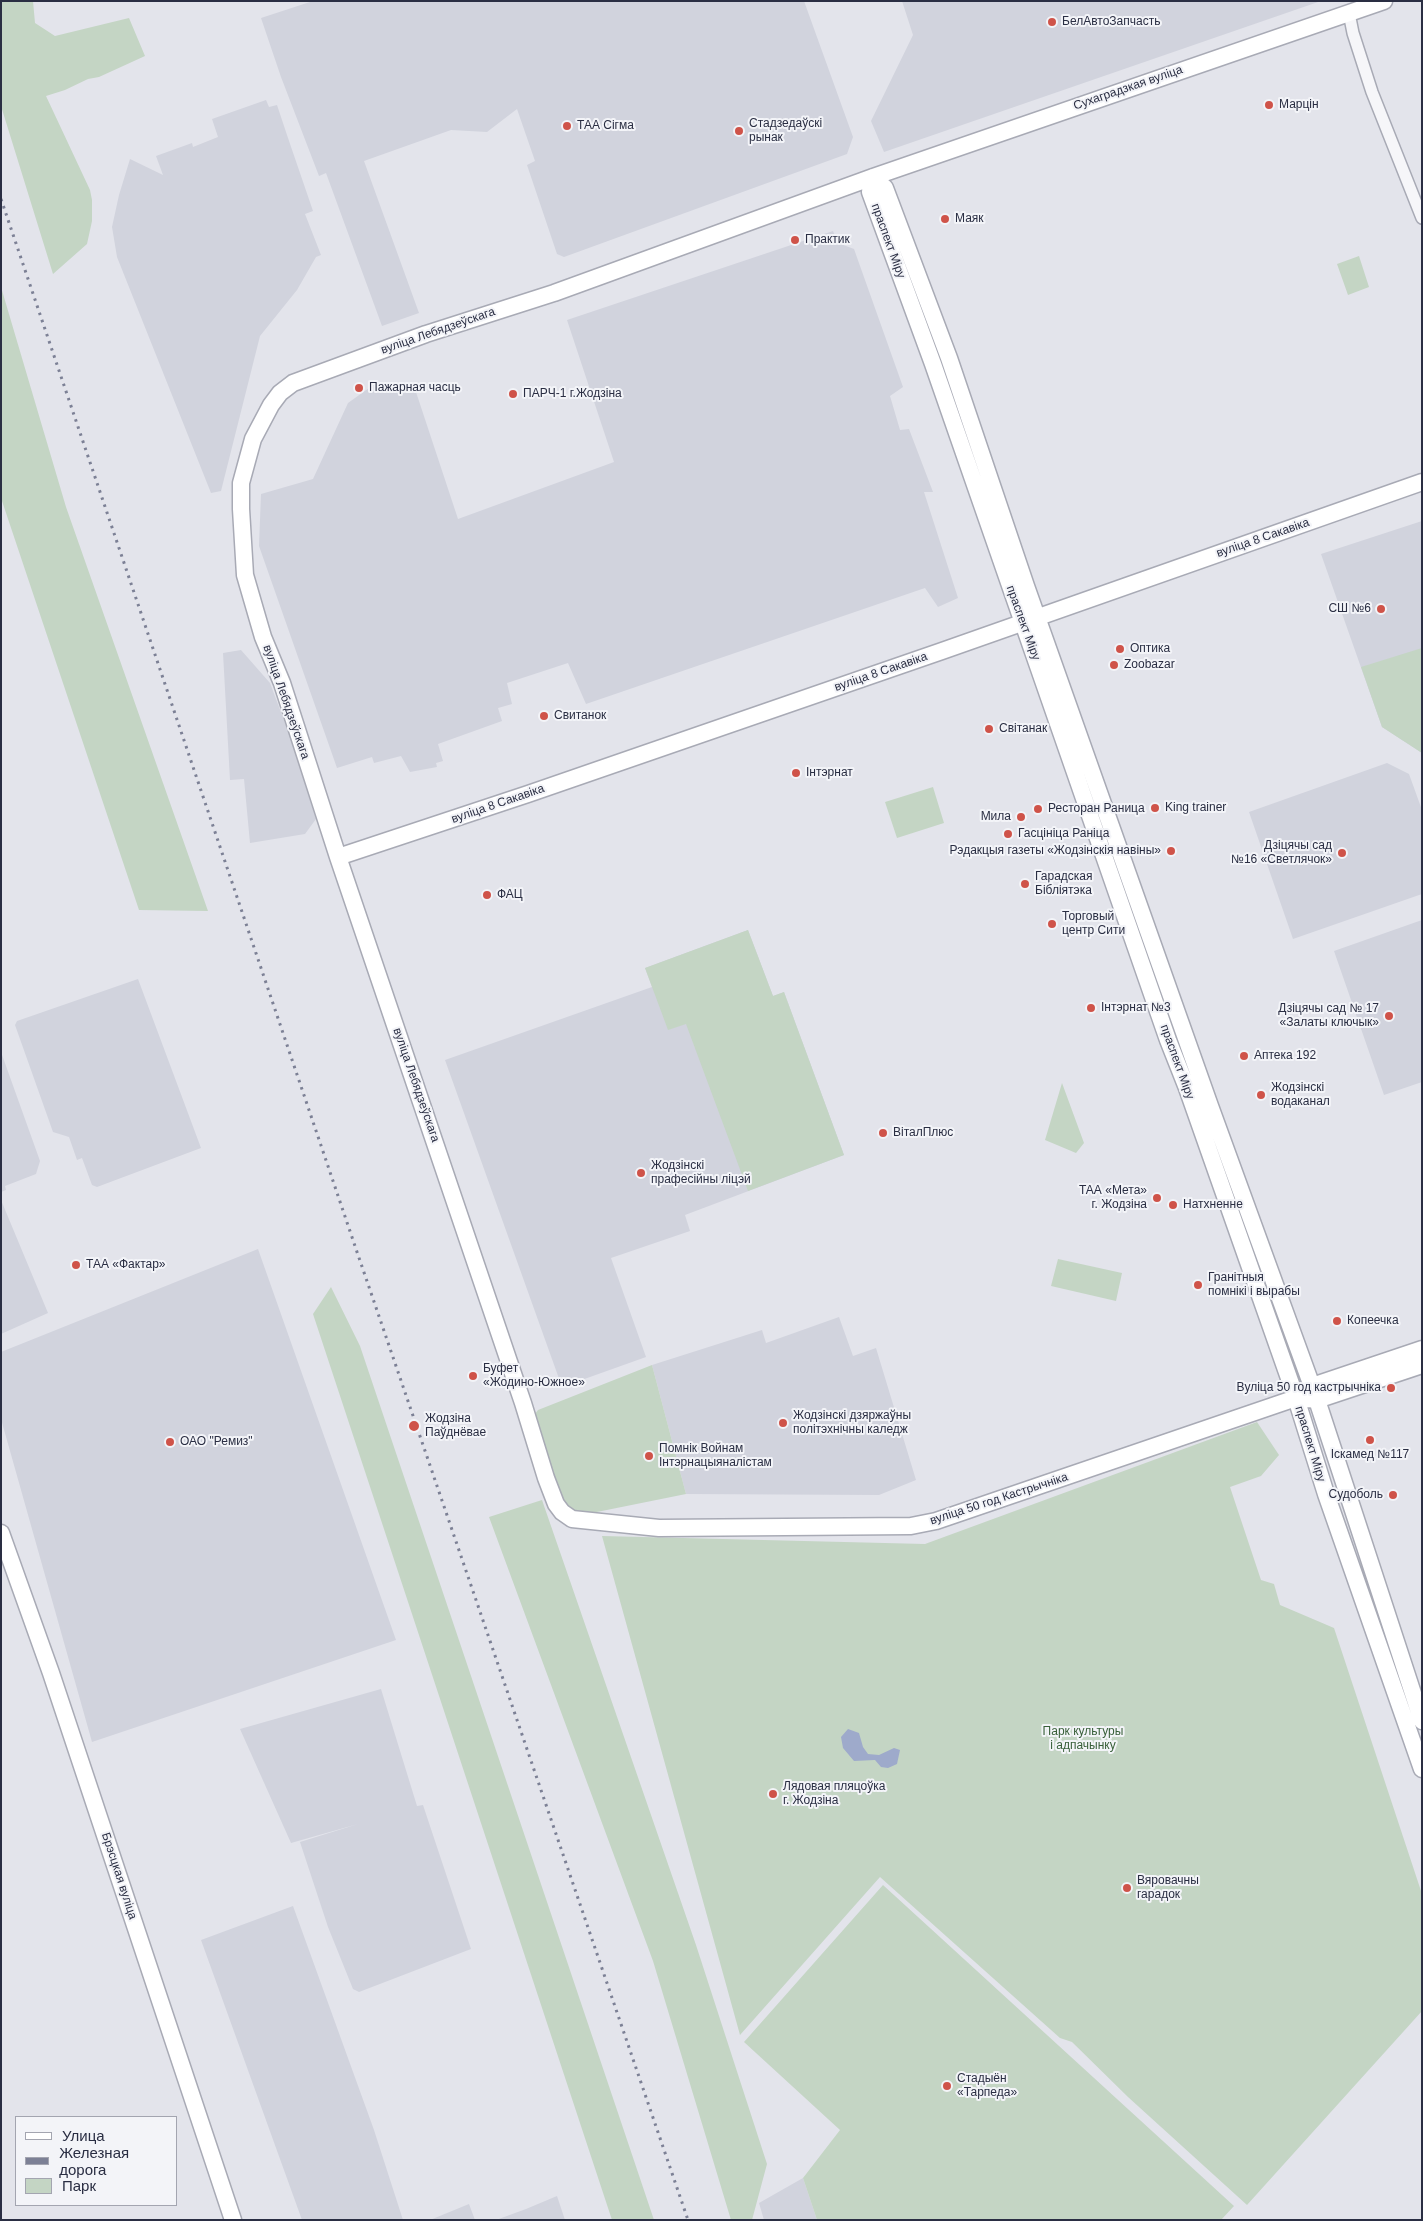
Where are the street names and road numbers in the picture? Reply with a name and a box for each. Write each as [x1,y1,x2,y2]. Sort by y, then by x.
street label: Сухаградзкая вуліца [1072,63,1184,113]
street label: праспект Міру [868,202,908,280]
street label: вуліца Лебядзеўскага [379,305,497,357]
street label: вуліца 8 Сакавіка [1215,515,1311,561]
street label: праспект Міру [1003,584,1043,662]
street label: вуліца Лебядзеўскага [260,643,312,761]
street label: вуліца 8 Сакавіка [833,649,929,695]
street label: вуліца 8 Сакавіка [450,781,546,827]
street label: праспект Міру [1157,1023,1197,1101]
street label: вуліца Лебядзеўскага [390,1026,442,1144]
street label: праспект Міру [1292,1404,1328,1484]
street label: вуліца 50 год Кастрычніка [928,1470,1070,1528]
street label: Брэсцкая вуліца [98,1831,140,1921]

